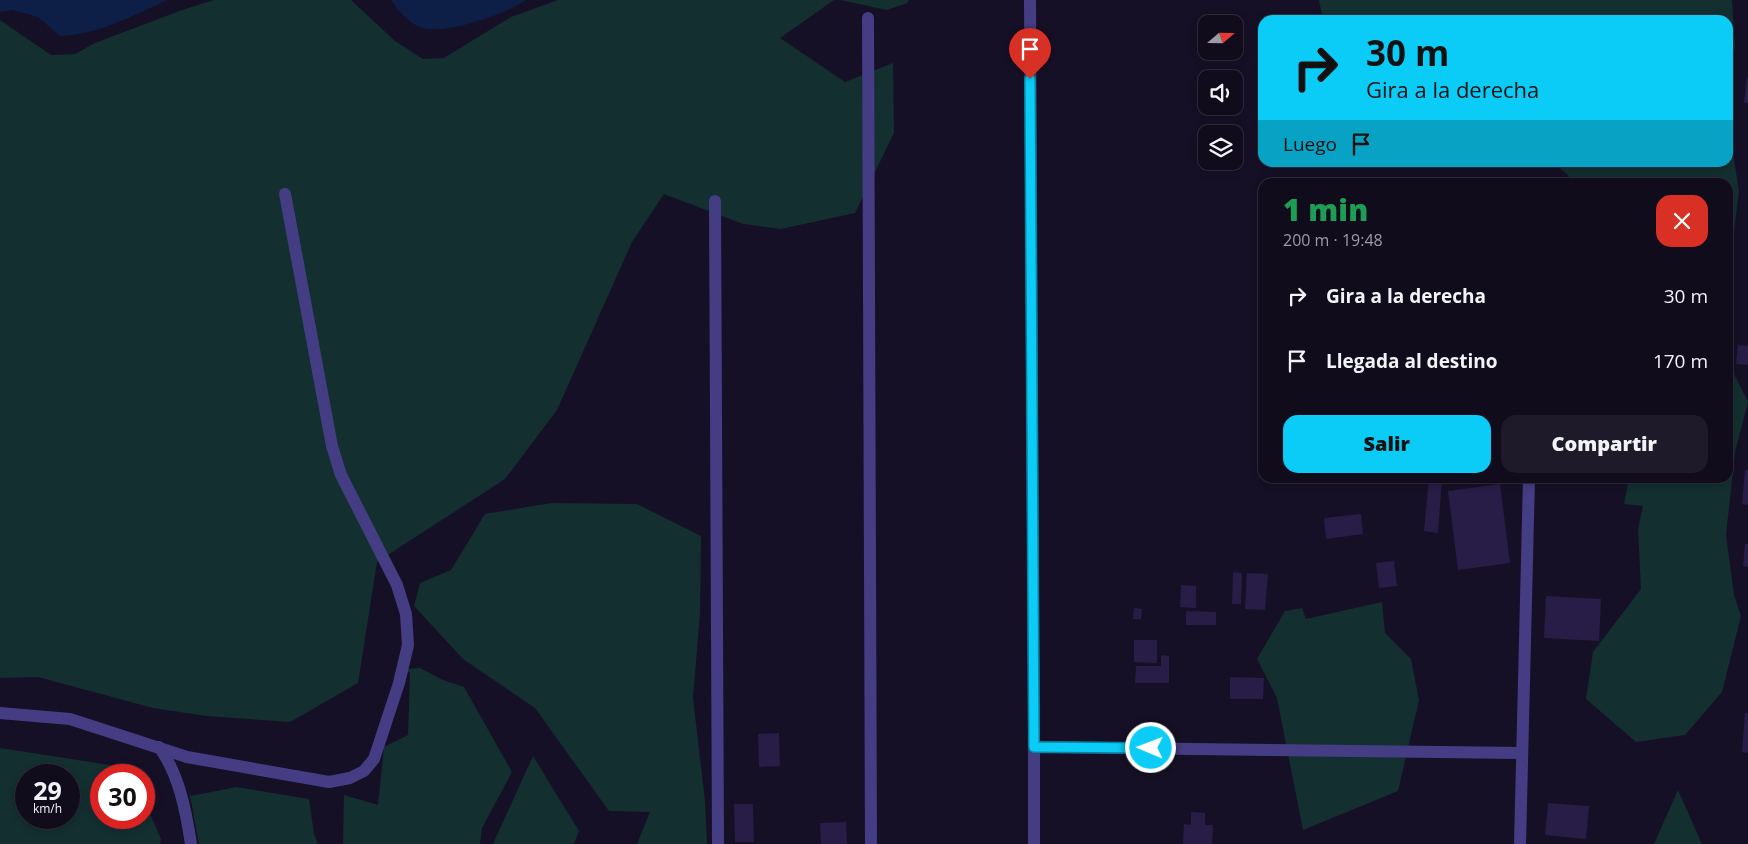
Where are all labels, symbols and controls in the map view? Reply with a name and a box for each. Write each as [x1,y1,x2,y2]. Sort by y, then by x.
north arrow [1198,15,1242,60]
map controls [1198,15,1243,170]
pin [1009,28,1051,79]
text: 30 m [1366,29,1449,76]
icon: arrive [1016,35,1044,63]
icon: right [1283,35,1348,100]
button: sound [1198,70,1243,115]
text: Gira a la derecha [1366,74,1539,104]
button: layers [1198,125,1243,170]
icon: arrive [1347,130,1375,158]
text: Luego [1283,131,1337,157]
text: 1 min [1283,189,1368,230]
button: close [1656,195,1708,247]
text: 200 m · 19:48 [1283,229,1383,251]
icon: right [1283,282,1311,310]
text: Gira a la derecha [1326,283,1486,309]
text: 30 m [1664,283,1708,309]
icon: arrive [1283,347,1311,375]
text: Llegada al destino [1326,348,1498,374]
text: 170 m [1653,348,1708,374]
button: Salir [1283,415,1491,473]
button: Compartir [1501,415,1708,473]
position arrow [1124,721,1176,773]
speed limit sign: 30 [90,764,155,829]
text: 29 [33,773,62,807]
text: km/h [33,800,62,817]

